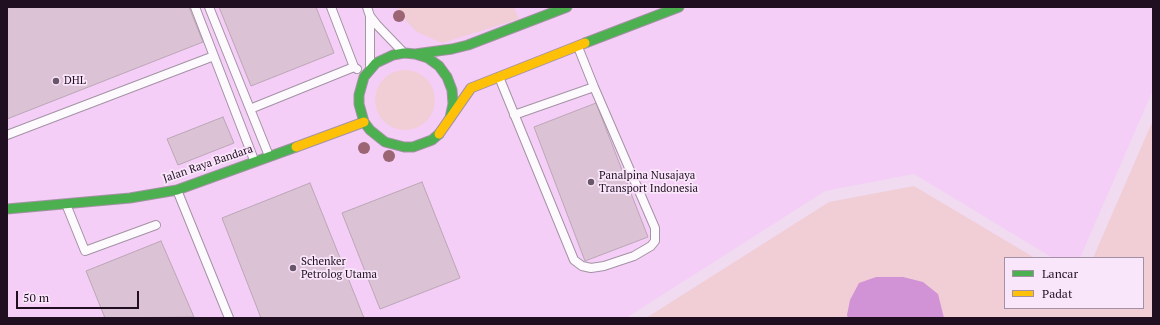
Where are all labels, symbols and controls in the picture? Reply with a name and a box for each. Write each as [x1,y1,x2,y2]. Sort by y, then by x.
place label: DHL [64,74,86,88]
marker: DHL [51,76,61,86]
street label: Jalan Raya Bandara [161,142,255,186]
place label: Panalpina Nusajaya Transport Indonesia [599,169,698,195]
marker: Panalpina Nusajaya Transport Indonesia [586,177,596,187]
place label: Schenker Petrolog Utama [301,255,377,281]
legend [1004,257,1144,309]
marker: Schenker Petrolog Utama [288,263,298,273]
text: Lancar [1042,266,1078,281]
scale bar [18,283,141,309]
text: Padat [1042,286,1072,301]
text: 50 m [23,290,49,305]

